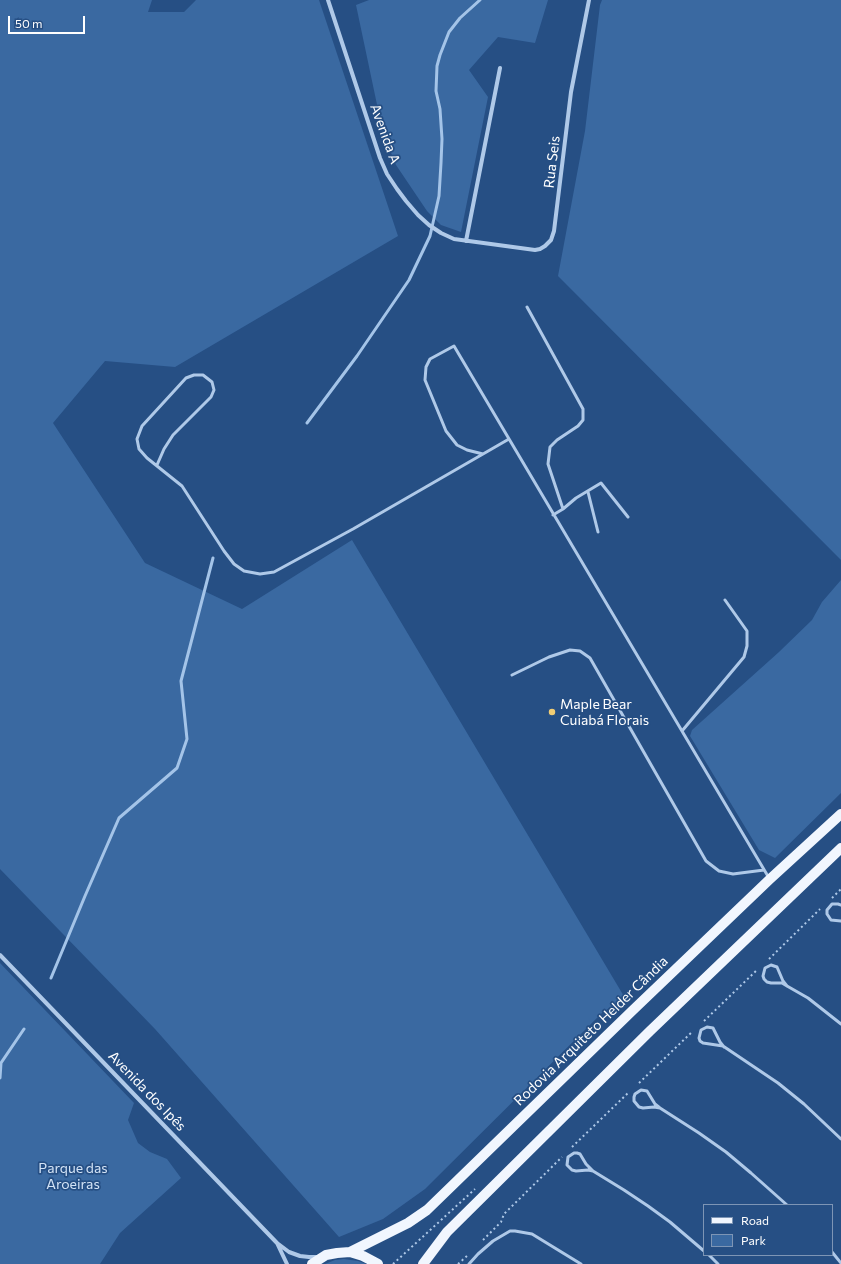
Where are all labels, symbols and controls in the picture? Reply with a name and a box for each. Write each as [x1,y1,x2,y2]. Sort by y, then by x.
scale bar [10,8,87,34]
text: 50 m [15,16,43,30]
street label: Avenida A [366,102,404,166]
street label: Rua Seis [540,135,564,189]
place label: Maple Bear Cuiabá Florais [560,696,649,728]
marker: Maple Bear Cuiabá Florais [547,707,557,717]
street label: Rodovia Arquiteto Helder Cândia [511,953,671,1109]
street label: Avenida dos Ipês [105,1048,189,1134]
park label: Parque das Aroeiras [38,1160,108,1192]
legend [703,1204,833,1256]
text: Road [741,1213,769,1227]
text: Park [741,1233,766,1247]

